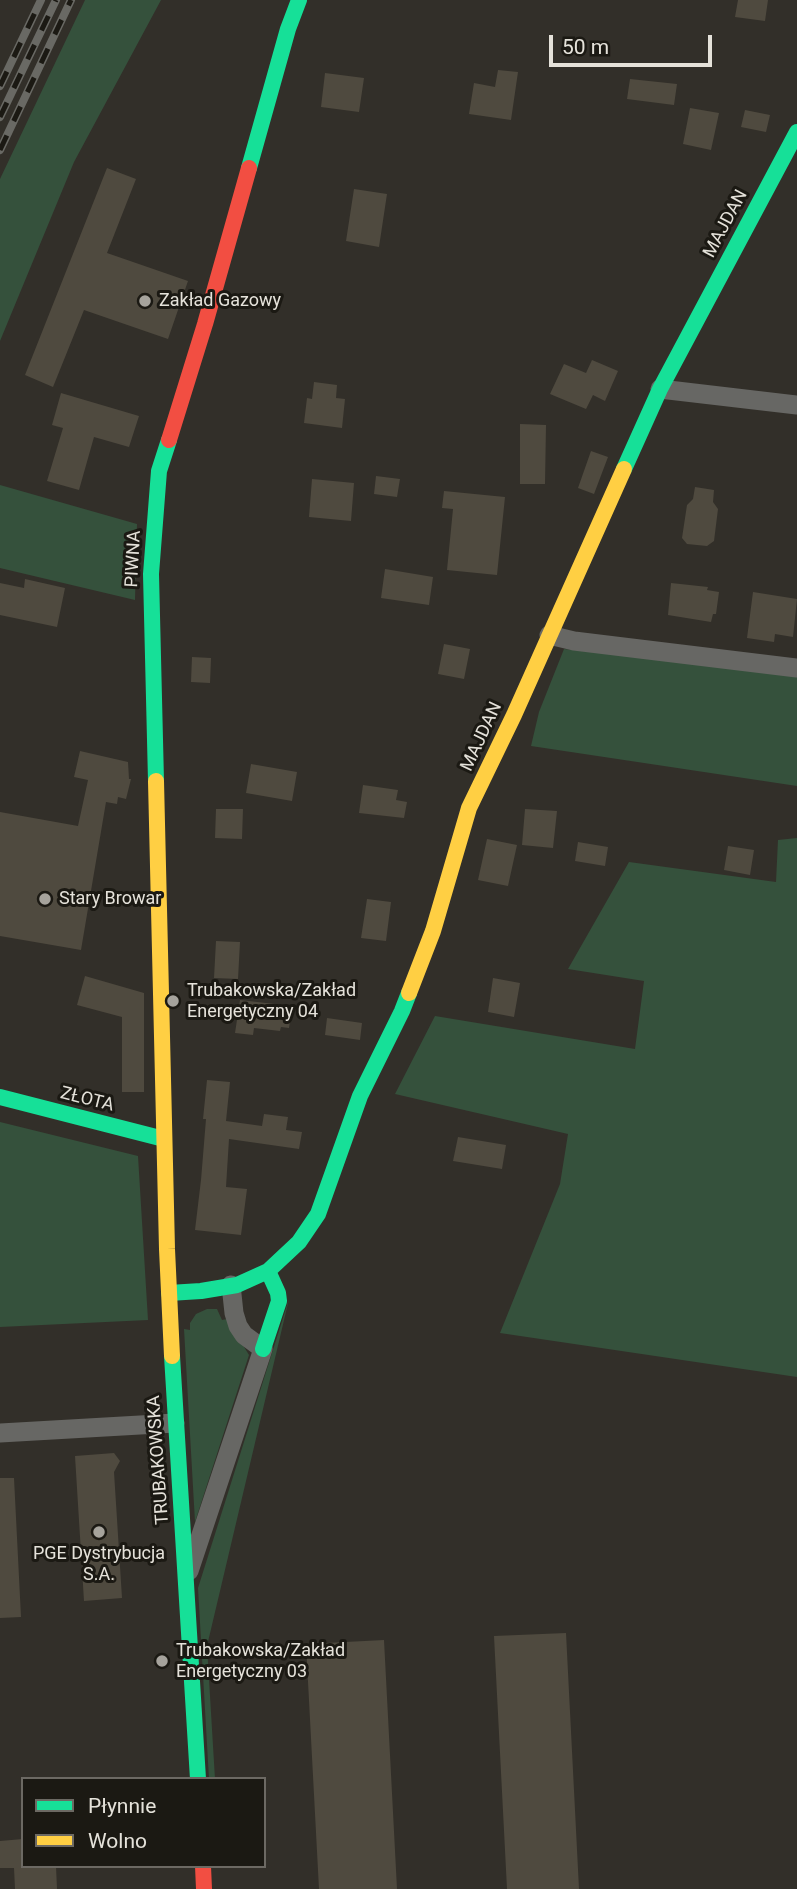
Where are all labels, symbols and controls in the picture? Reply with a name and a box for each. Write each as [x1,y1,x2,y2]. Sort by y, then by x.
scale bar [552,21,715,65]
text: 50 m [562,35,609,59]
street label: MAJDAN [699,186,753,262]
place label: Zakład Gazowy [159,290,281,312]
marker: Zakład Gazowy [137,293,153,309]
street label: PIWNA [122,530,146,588]
street label: MAJDAN [457,699,507,775]
place label: Stary Browar [59,888,161,910]
marker: Stary Browar [37,891,53,907]
place label: Trubakowska/Zakład Energetyczny 04 [187,980,356,1023]
marker: Trubakowska/Zakład Energetyczny 04 [165,993,181,1009]
street label: ZŁOTA [58,1083,116,1117]
street label: TRUBAKOWSKA [144,1395,174,1525]
marker: PGE Dystrybucja S.A. [91,1524,107,1540]
place label: PGE Dystrybucja S.A. [33,1543,165,1586]
place label: Trubakowska/Zakład Energetyczny 03 [176,1640,345,1682]
marker: Trubakowska/Zakład Energetyczny 03 [154,1653,170,1669]
legend [21,1777,266,1868]
text: Płynnie [88,1794,156,1818]
text: Wolno [88,1829,147,1853]

